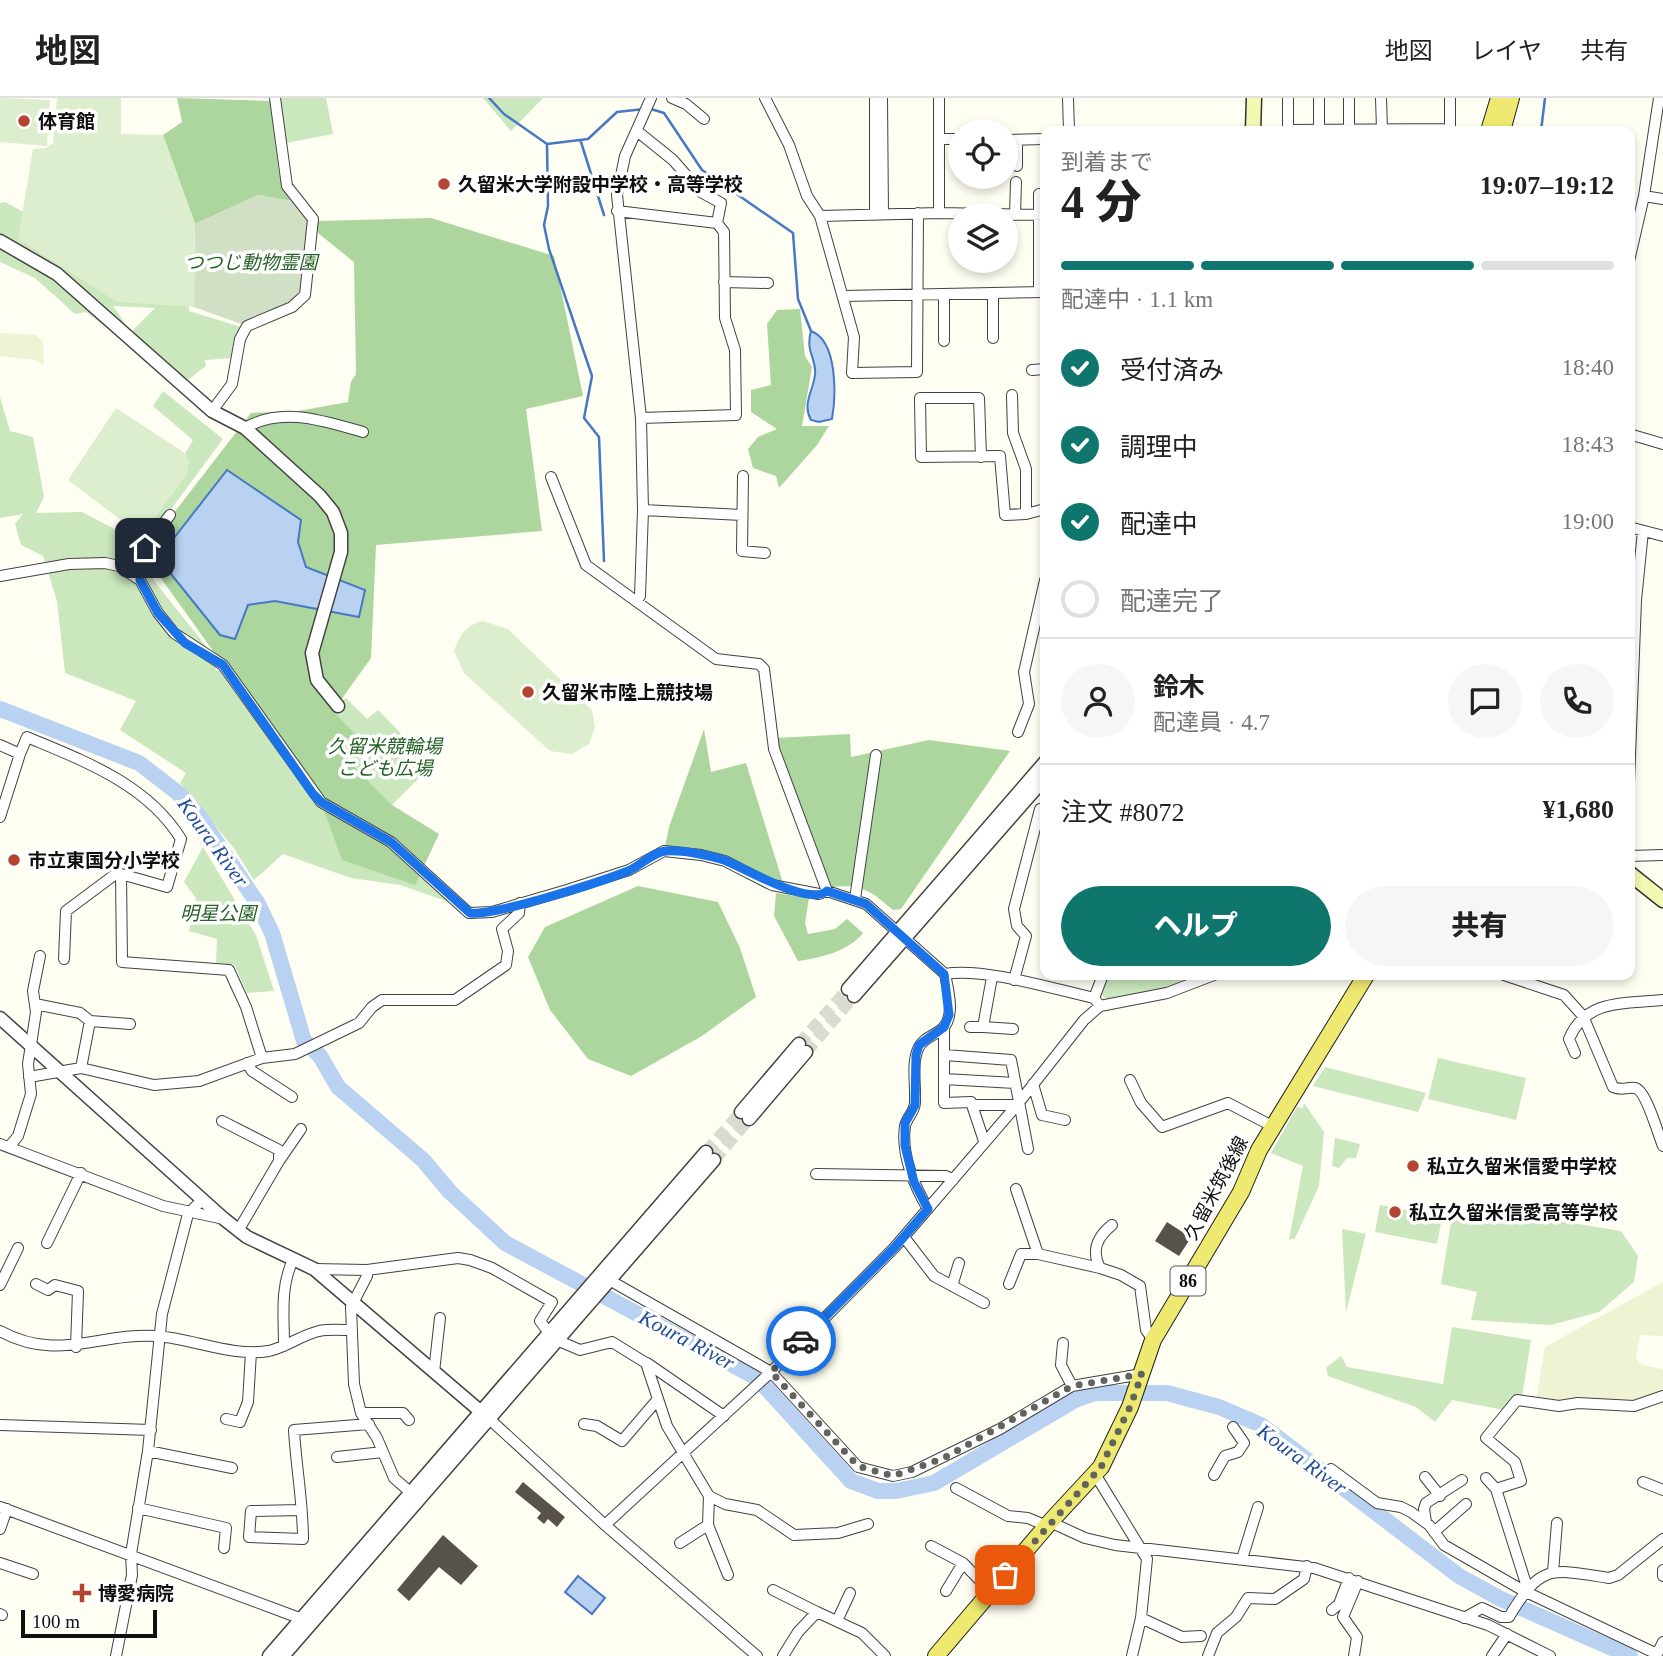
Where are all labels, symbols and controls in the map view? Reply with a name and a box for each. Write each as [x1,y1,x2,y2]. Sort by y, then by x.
text: 地図 [35,33,101,69]
text: 地図 [1385,38,1433,64]
text: レイヤ [1471,38,1542,64]
text: 共有 [1580,38,1628,64]
place label: 体育館 [38,111,95,132]
marker: 体育館 [16,113,32,129]
map controls [948,119,1018,273]
button: locate [948,119,1018,189]
text: 到着まで [1061,150,1153,175]
text: 19:07–19:12 [1480,171,1614,200]
place label: 久留米大学附設中学校・高等学校 [458,174,743,195]
marker: 久留米大学附設中学校・高等学校 [436,176,452,192]
text: 4 分 [1061,177,1142,228]
button: layers [948,203,1018,273]
park label: つつじ動物霊園 [184,252,320,273]
text: 配達中 · 1.1 km [1061,287,1213,312]
icon: check [1061,349,1099,387]
text: 18:40 [1562,355,1614,380]
text: 受付済み [1120,356,1224,385]
icon: check [1061,426,1099,464]
text: 18:43 [1562,432,1614,457]
text: 調理中 [1120,433,1198,462]
icon: check [1061,503,1099,541]
text: 19:00 [1562,509,1614,534]
text: 配達中 [1120,510,1198,539]
pin [115,518,175,578]
icon: home [126,529,164,567]
text: 配達完了 [1120,587,1224,616]
button: person [1061,664,1135,738]
button: chat [1448,664,1522,738]
button: phone [1540,664,1614,738]
text: 鈴木 [1153,673,1205,702]
place label: 久留米市陸上競技場 [542,682,713,703]
marker: 久留米市陸上競技場 [520,684,536,700]
text: 配達員 · 4.7 [1153,710,1270,735]
park label: 久留米競輪場 こども広場 [328,736,444,779]
water label: Koura River [172,792,254,892]
text: ¥1,680 [1543,795,1614,824]
text: 注文 #8072 [1061,798,1185,827]
place label: 市立東国分小学校 [28,850,180,871]
marker: 市立東国分小学校 [6,852,22,868]
button: ヘルプ [1061,886,1331,966]
button: 共有 [1345,886,1614,966]
park label: 明星公園 [180,903,259,924]
street label: 久留米筑後線 [1180,1133,1252,1243]
place label: 私立久留米信愛中学校 [1427,1156,1617,1177]
marker: 私立久留米信愛中学校 [1405,1158,1421,1174]
place label: 私立久留米信愛高等学校 [1409,1202,1618,1223]
marker: 私立久留米信愛高等学校 [1387,1204,1403,1220]
road number: 86 [1170,1266,1206,1296]
water label: Koura River [634,1304,739,1375]
courier [766,1306,836,1376]
icon: car [782,1322,820,1360]
water label: Koura River [1252,1418,1352,1500]
pin [975,1545,1035,1605]
icon: bag [986,1556,1024,1594]
marker: 博愛病院 [72,1583,92,1603]
place label: 博愛病院 [98,1583,174,1604]
scale bar [21,1607,158,1639]
text: 100 m [32,1611,80,1632]

